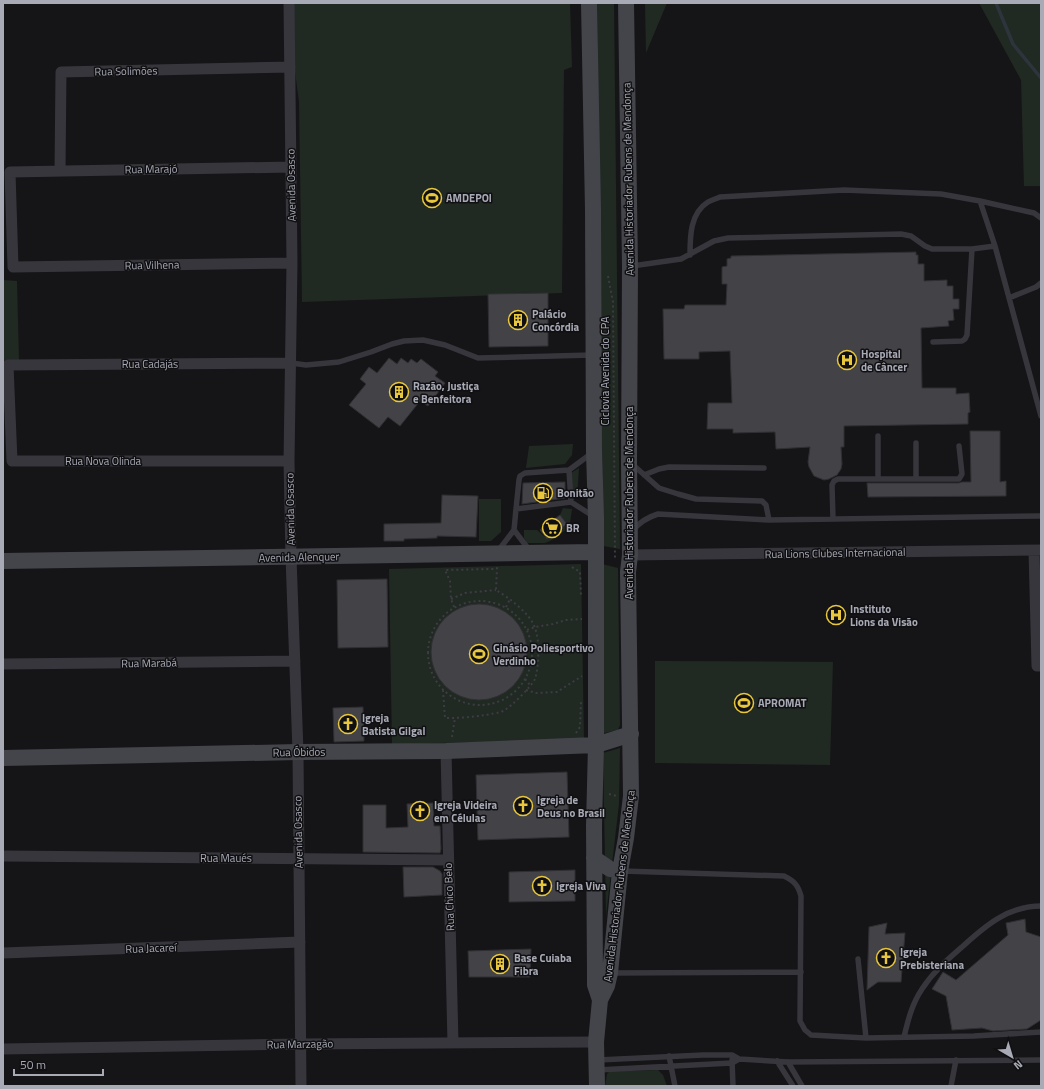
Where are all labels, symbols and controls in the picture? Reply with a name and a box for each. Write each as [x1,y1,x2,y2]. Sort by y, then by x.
street label: Rua Solimões [94,62,158,80]
street label: Avenida Historiador Rubens de Mendonça [618,82,638,276]
street label: Avenida Osasco [282,148,300,221]
street label: Rua Marajó [124,161,178,177]
sports icon: AMDEPOl [421,187,443,209]
place label: AMDEPOl [446,190,492,206]
street label: Rua Vilhena [124,257,180,273]
place label: Palácio Concórdia [532,306,580,335]
building icon: Palácio Concórdia [507,309,529,331]
street label: Ciclovia Avenida do CPA [597,316,613,426]
place label: Hospital de Câncer [861,346,907,375]
hospital icon: Hospital de Câncer [836,349,858,371]
street label: Rua Cadajás [122,356,178,372]
place label: Razão, Justiça e Benfeitora [413,378,480,407]
building icon: Razão, Justiça e Benfeitora [388,381,410,403]
street label: Avenida Historiador Rubens de Mendonça [621,406,637,600]
street label: Rua Nova Olinda [65,453,142,469]
street label: Avenida Osasco [281,472,299,545]
fuel station icon: Bonitão [532,482,554,504]
place label: Bonitão [557,485,594,501]
supermarket icon: BR [541,517,563,539]
place label: BR [566,520,580,536]
street label: Rua Lions Clubes Internacional [764,544,906,562]
street label: Avenida Alenquer [259,548,340,566]
place label: Instituto Lions da Visão [850,601,918,630]
hospital icon: Instituto Lions da Visão [825,604,847,626]
place label: Ginásio Poliesportivo Verdinho [493,640,594,669]
sports icon: Ginásio Poliesportivo Verdinho [468,643,490,665]
street label: Rua Marabá [121,655,178,671]
sports icon: APROMAT [733,692,755,714]
place label: APROMAT [758,695,807,711]
place label: Igreja Batista Gilgal [362,710,425,739]
church icon: Igreja Batista Gilgal [337,713,359,735]
street label: Rua Óbidos [273,744,325,760]
street label: Avenida Historiador Rubens de Mendonça [599,789,639,983]
place label: Igreja de Deus no Brasil [537,792,605,821]
street label: Avenida Osasco [289,795,307,868]
church icon: Igreja de Deus no Brasil [512,795,534,817]
place label: Igreja Videira em Células [434,797,498,826]
church icon: Igreja Videira em Células [409,800,431,822]
street label: Rua Maués [200,850,252,866]
street label: Rua Chico Belo [440,862,458,931]
church icon: Igreja Viva [531,875,553,897]
place label: Igreja Viva [556,878,606,894]
street label: Rua Jacareí [125,939,178,957]
place label: Igreja Prebisteriana [900,944,964,973]
church icon: Igreja Prebisteriana [875,947,897,969]
place label: Base Cuiaba Fibra [514,950,572,979]
building icon: Base Cuiaba Fibra [489,953,511,975]
street label: Rua Marzagão [267,1035,334,1053]
north arrow [992,1037,1032,1077]
scale bar [14,1051,103,1077]
text: 50 m [20,1055,46,1074]
text: N [1010,1056,1026,1074]

